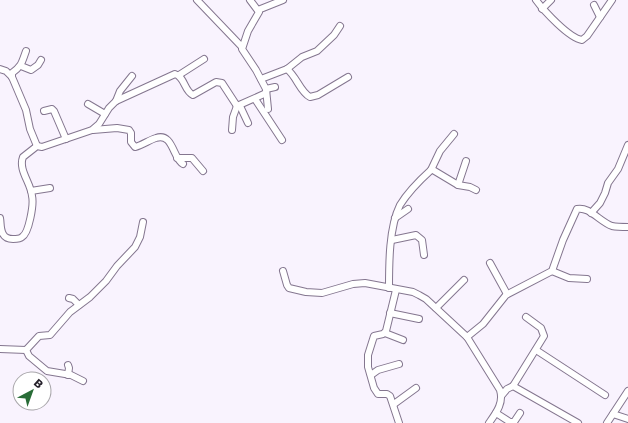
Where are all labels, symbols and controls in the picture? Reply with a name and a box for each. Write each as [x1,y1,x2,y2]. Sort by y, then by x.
north arrow [12,371,52,411]
text: B [31,376,46,391]

